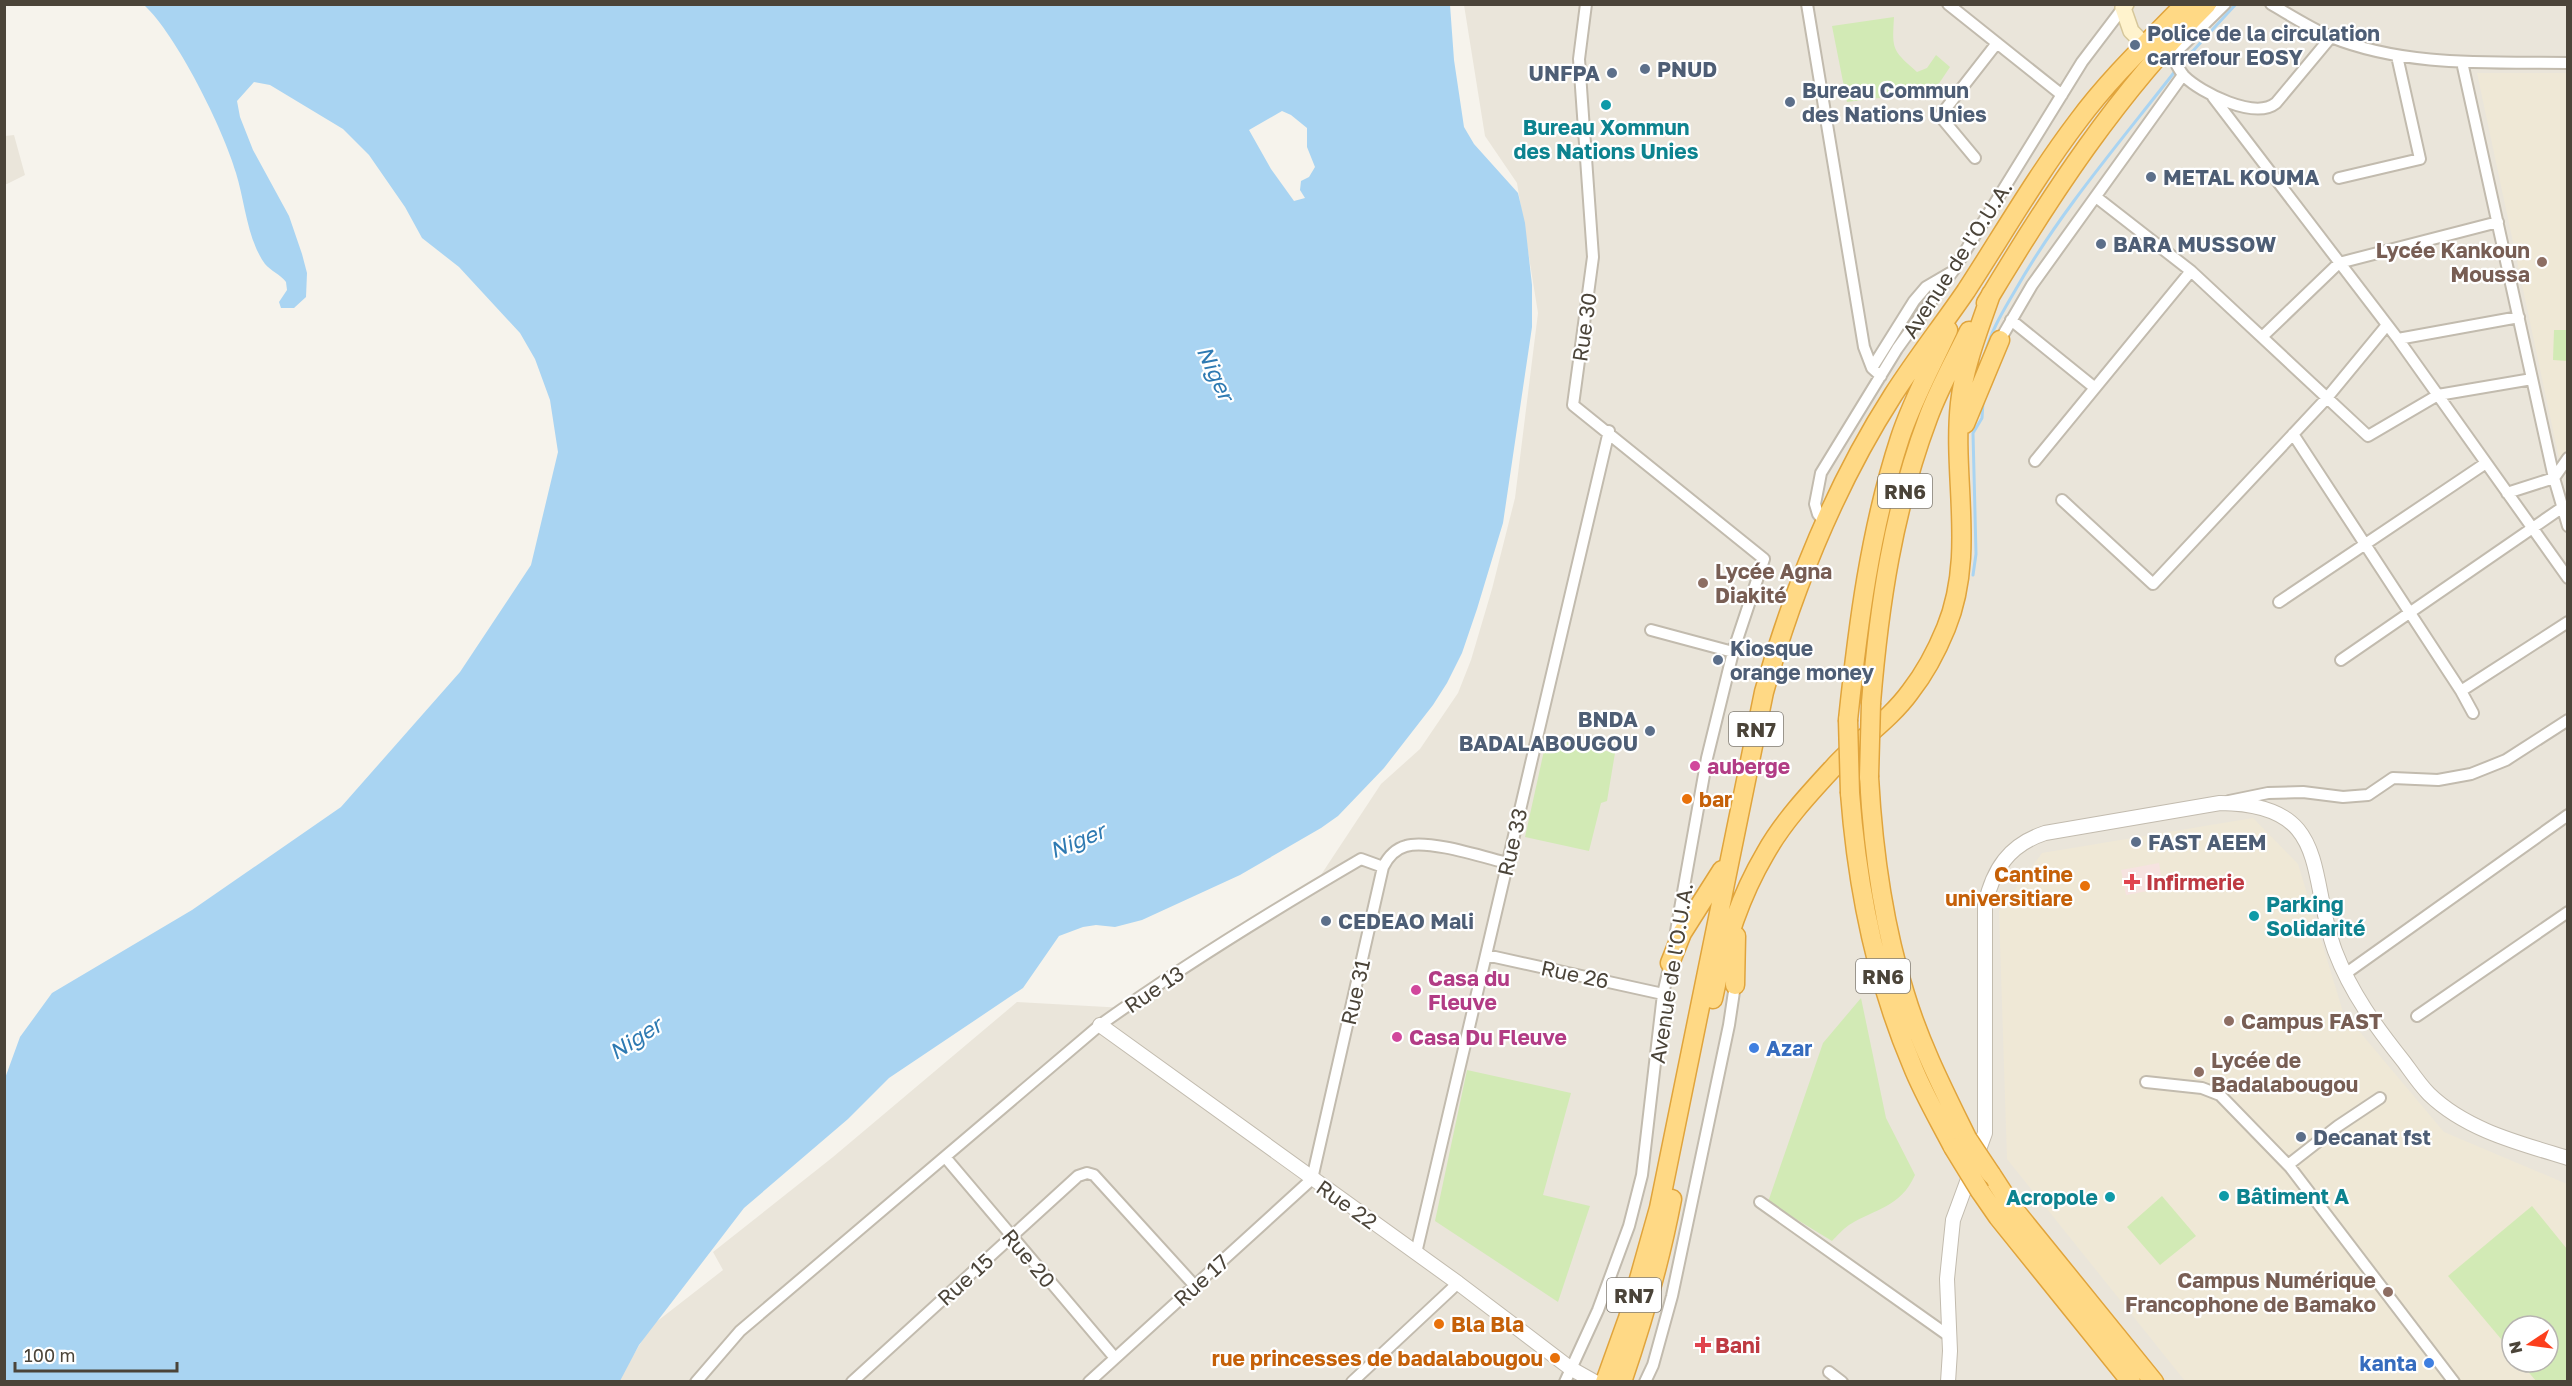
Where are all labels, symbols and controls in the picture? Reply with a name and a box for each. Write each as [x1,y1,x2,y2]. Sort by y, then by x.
place label: Police de la circulation carrefour EOSY [2147,20,2380,70]
marker: Police de la circulation carrefour EOSY [2128,38,2142,52]
place label: PNUD [1657,56,1717,82]
place label: UNFPA [1529,60,1600,86]
marker: PNUD [1638,62,1652,76]
marker: UNFPA [1605,66,1619,80]
place label: Bureau Commun des Nations Unies [1802,77,1987,127]
marker: Bureau Commun des Nations Unies [1783,95,1797,109]
marker: Bureau Xommun des Nations Unies [1599,98,1613,112]
place label: Bureau Xommun des Nations Unies [1514,114,1699,164]
place label: METAL KOUMA [2163,164,2320,190]
marker: METAL KOUMA [2144,170,2158,184]
street label: Avenue de l'O.U.A. [1896,175,2018,343]
place label: BARA MUSSOW [2113,231,2276,257]
marker: BARA MUSSOW [2094,237,2108,251]
place label: Lycée Kankoun Moussa [2376,237,2530,287]
marker: Lycée Kankoun Moussa [2535,255,2549,269]
street label: Rue 30 [1566,291,1602,363]
water label: Niger [1192,341,1242,408]
road number: RN6 [1878,474,1932,508]
place label: Lycée Agna Diakité [1715,558,1832,608]
marker: Lycée Agna Diakité [1696,576,1710,590]
place label: Kiosque orange money [1730,635,1875,685]
marker: Kiosque orange money [1711,653,1725,667]
place label: BNDA BADALABOUGOU [1459,706,1638,756]
road number: RN7 [1729,712,1783,746]
marker: BNDA BADALABOUGOU [1643,724,1657,738]
place label: auberge [1707,753,1790,779]
marker: auberge [1688,759,1702,773]
place label: bar [1699,786,1732,812]
marker: bar [1680,792,1694,806]
street label: Rue 33 [1492,806,1532,878]
water label: Niger [1045,815,1112,863]
place label: FAST AEEM [2148,829,2267,855]
marker: FAST AEEM [2129,835,2143,849]
place label: Cantine universitiare [1945,861,2073,911]
place label: Infirmerie [2146,869,2245,895]
marker: Infirmerie [2123,873,2141,891]
marker: Cantine universitiare [2078,879,2092,893]
street label: Avenue de l'O.U.A. [1644,881,1698,1065]
place label: Parking Solidarité [2266,891,2365,941]
place label: CEDEAO Mali [1338,908,1474,934]
marker: Parking Solidarité [2247,909,2261,923]
marker: CEDEAO Mali [1319,914,1333,928]
street label: Rue 26 [1539,954,1611,994]
street label: Rue 31 [1335,957,1375,1027]
road number: RN6 [1856,959,1910,993]
street label: Rue 13 [1119,960,1189,1018]
place label: Casa du Fleuve [1428,965,1510,1015]
marker: Casa du Fleuve [1409,983,1423,997]
place label: Campus FAST [2241,1008,2383,1034]
water label: Niger [604,1009,669,1065]
marker: Campus FAST [2222,1014,2236,1028]
place label: Casa Du Fleuve [1409,1024,1567,1050]
marker: Casa Du Fleuve [1390,1030,1404,1044]
place label: Azar [1766,1035,1812,1061]
marker: Azar [1747,1041,1761,1055]
place label: Lycée de Badalabougou [2211,1047,2358,1097]
marker: Lycée de Badalabougou [2192,1065,2206,1079]
place label: Decanat fst [2313,1124,2431,1150]
marker: Decanat fst [2294,1130,2308,1144]
street label: Rue 22 [1312,1174,1382,1234]
place label: Bâtiment A [2236,1183,2349,1209]
place label: Acropole [2006,1184,2098,1210]
marker: Bâtiment A [2217,1189,2231,1203]
marker: Acropole [2103,1190,2117,1204]
street label: Rue 20 [997,1223,1061,1293]
street label: Rue 15 [932,1247,998,1311]
street label: Rue 17 [1168,1248,1234,1312]
place label: Campus Numérique Francophone de Bamako [2125,1267,2376,1317]
road number: RN7 [1607,1278,1661,1312]
marker: Campus Numérique Francophone de Bamako [2381,1285,2395,1299]
place label: Bla Bla [1451,1311,1524,1337]
north arrow [2500,1314,2560,1374]
marker: Bla Bla [1432,1317,1446,1331]
place label: Bani [1715,1332,1760,1358]
scale bar [15,1335,177,1373]
marker: Bani [1696,1338,1710,1352]
text: N [2504,1339,2526,1356]
text: 100 m [24,1344,75,1366]
place label: rue princesses de badalabougou [1212,1345,1543,1371]
place label: kanta [2360,1350,2417,1376]
marker: rue princesses de badalabougou [1548,1351,1562,1365]
marker: kanta [2422,1356,2436,1370]

